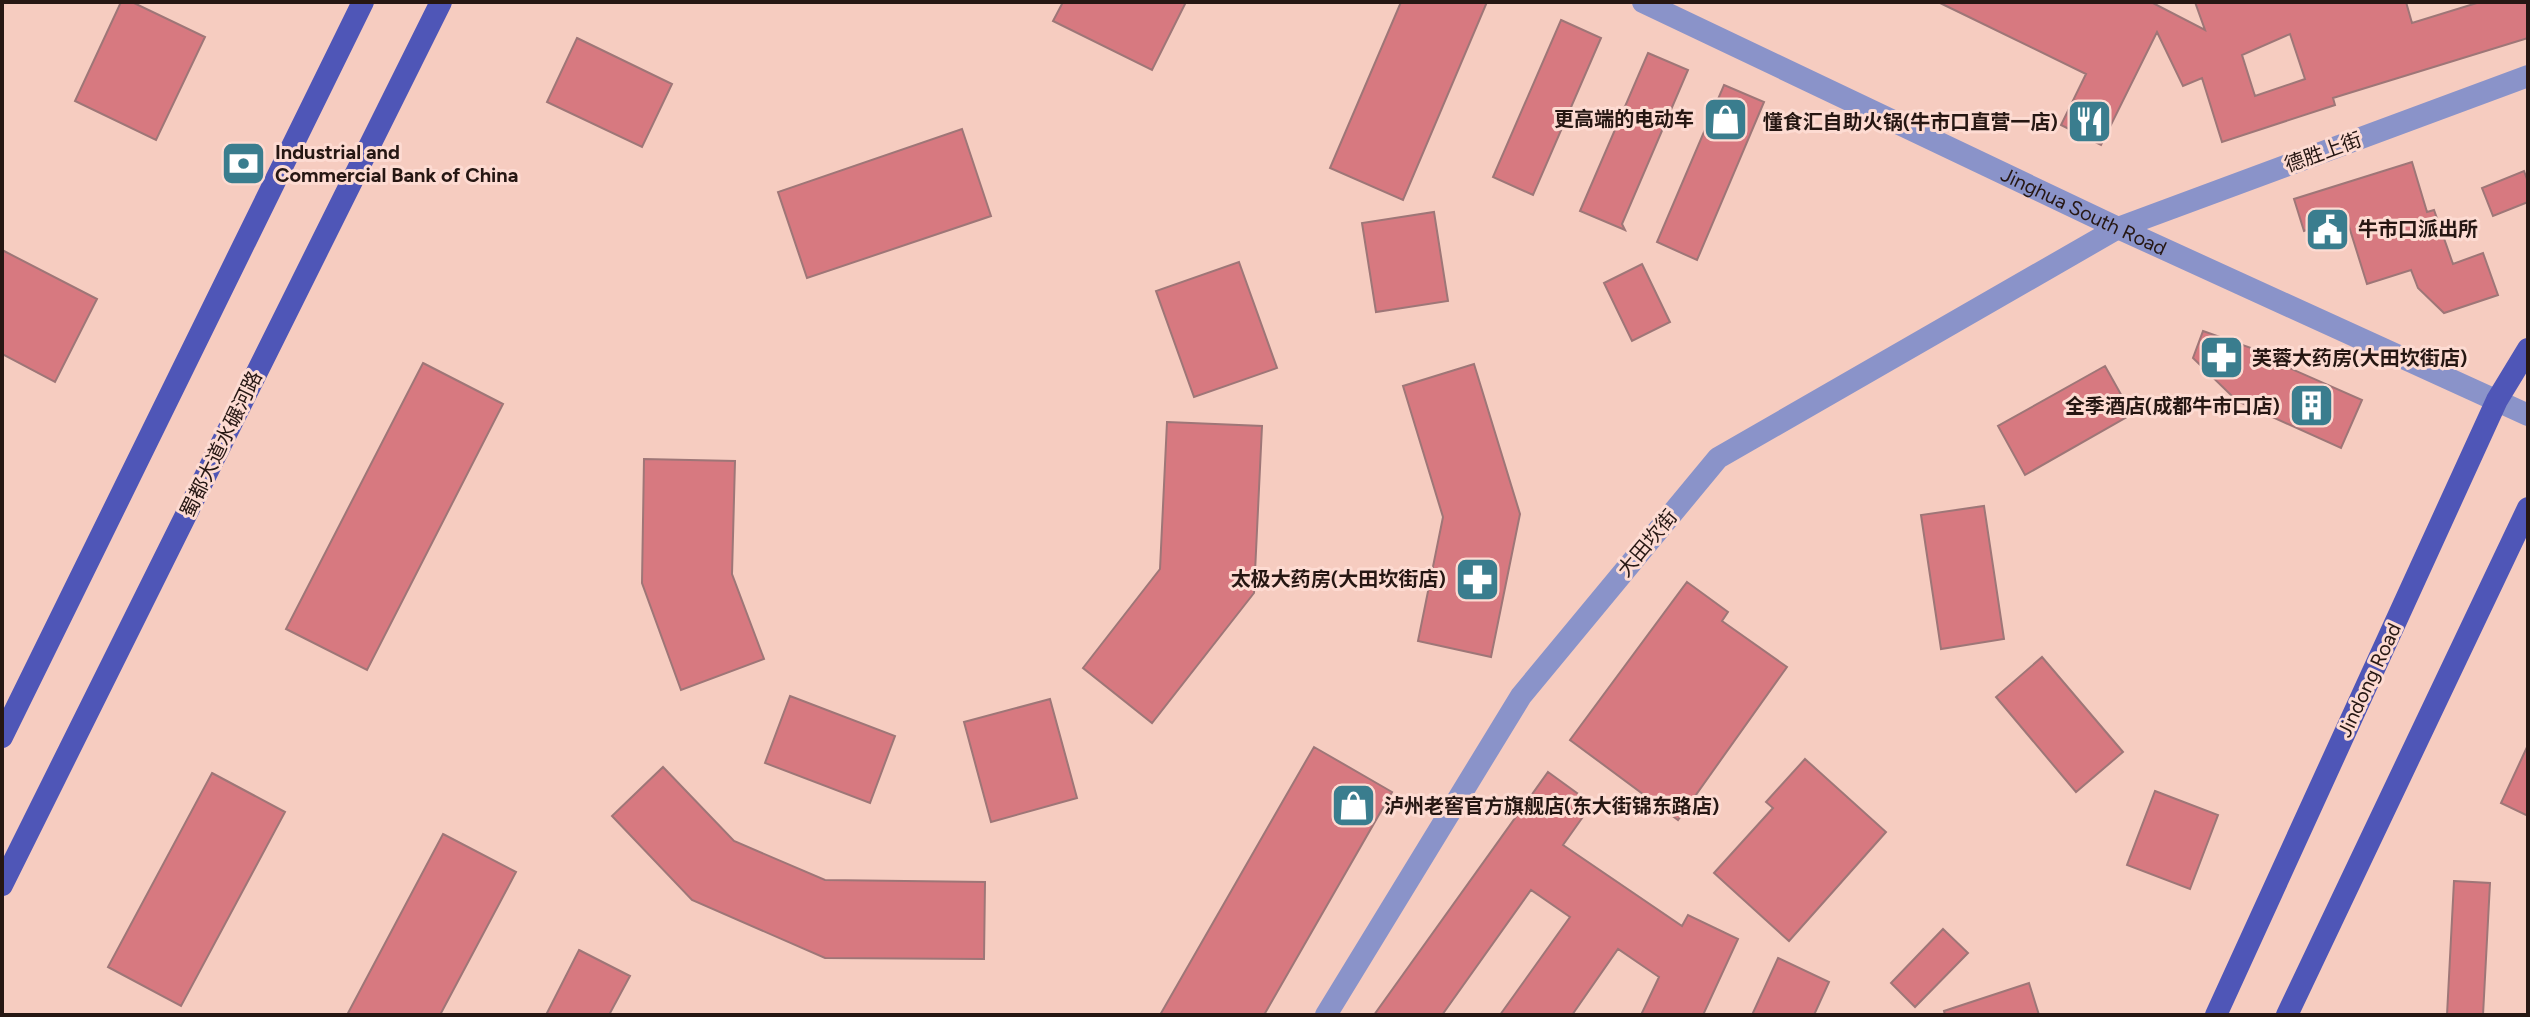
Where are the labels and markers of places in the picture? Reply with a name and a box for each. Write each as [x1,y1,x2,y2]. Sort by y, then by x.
shop icon: 更高端的电动车 [1701,95,1749,143]
restaurant icon: 懂食汇自助火锅(牛市口直营一店) [2065,98,2113,146]
place label: 更高端的电动车 [1554,107,1694,131]
place label: 懂食汇自助火锅(牛市口直营一店) [1763,110,2058,134]
bank icon: Industrial and Commercial Bank of China [220,140,268,188]
place label: Industrial and Commercial Bank of China [275,140,518,187]
public building icon: 牛市口派出所 [2303,205,2351,253]
place label: 牛市口派出所 [2358,217,2478,241]
pharmacy icon: 芙蓉大药房(大田坎街店) [2197,334,2245,382]
place label: 芙蓉大药房(大田坎街店) [2252,346,2467,370]
building icon: 全季酒店(成都牛市口店) [2287,382,2335,430]
place label: 全季酒店(成都牛市口店) [2065,394,2280,418]
pharmacy icon: 太极大药房(大田坎街店) [1453,555,1501,603]
place label: 太极大药房(大田坎街店) [1231,567,1446,591]
shop icon: 泸州老窖官方旗舰店(东大街锦东路店) [1329,782,1377,830]
place label: 泸州老窖官方旗舰店(东大街锦东路店) [1384,794,1719,818]

